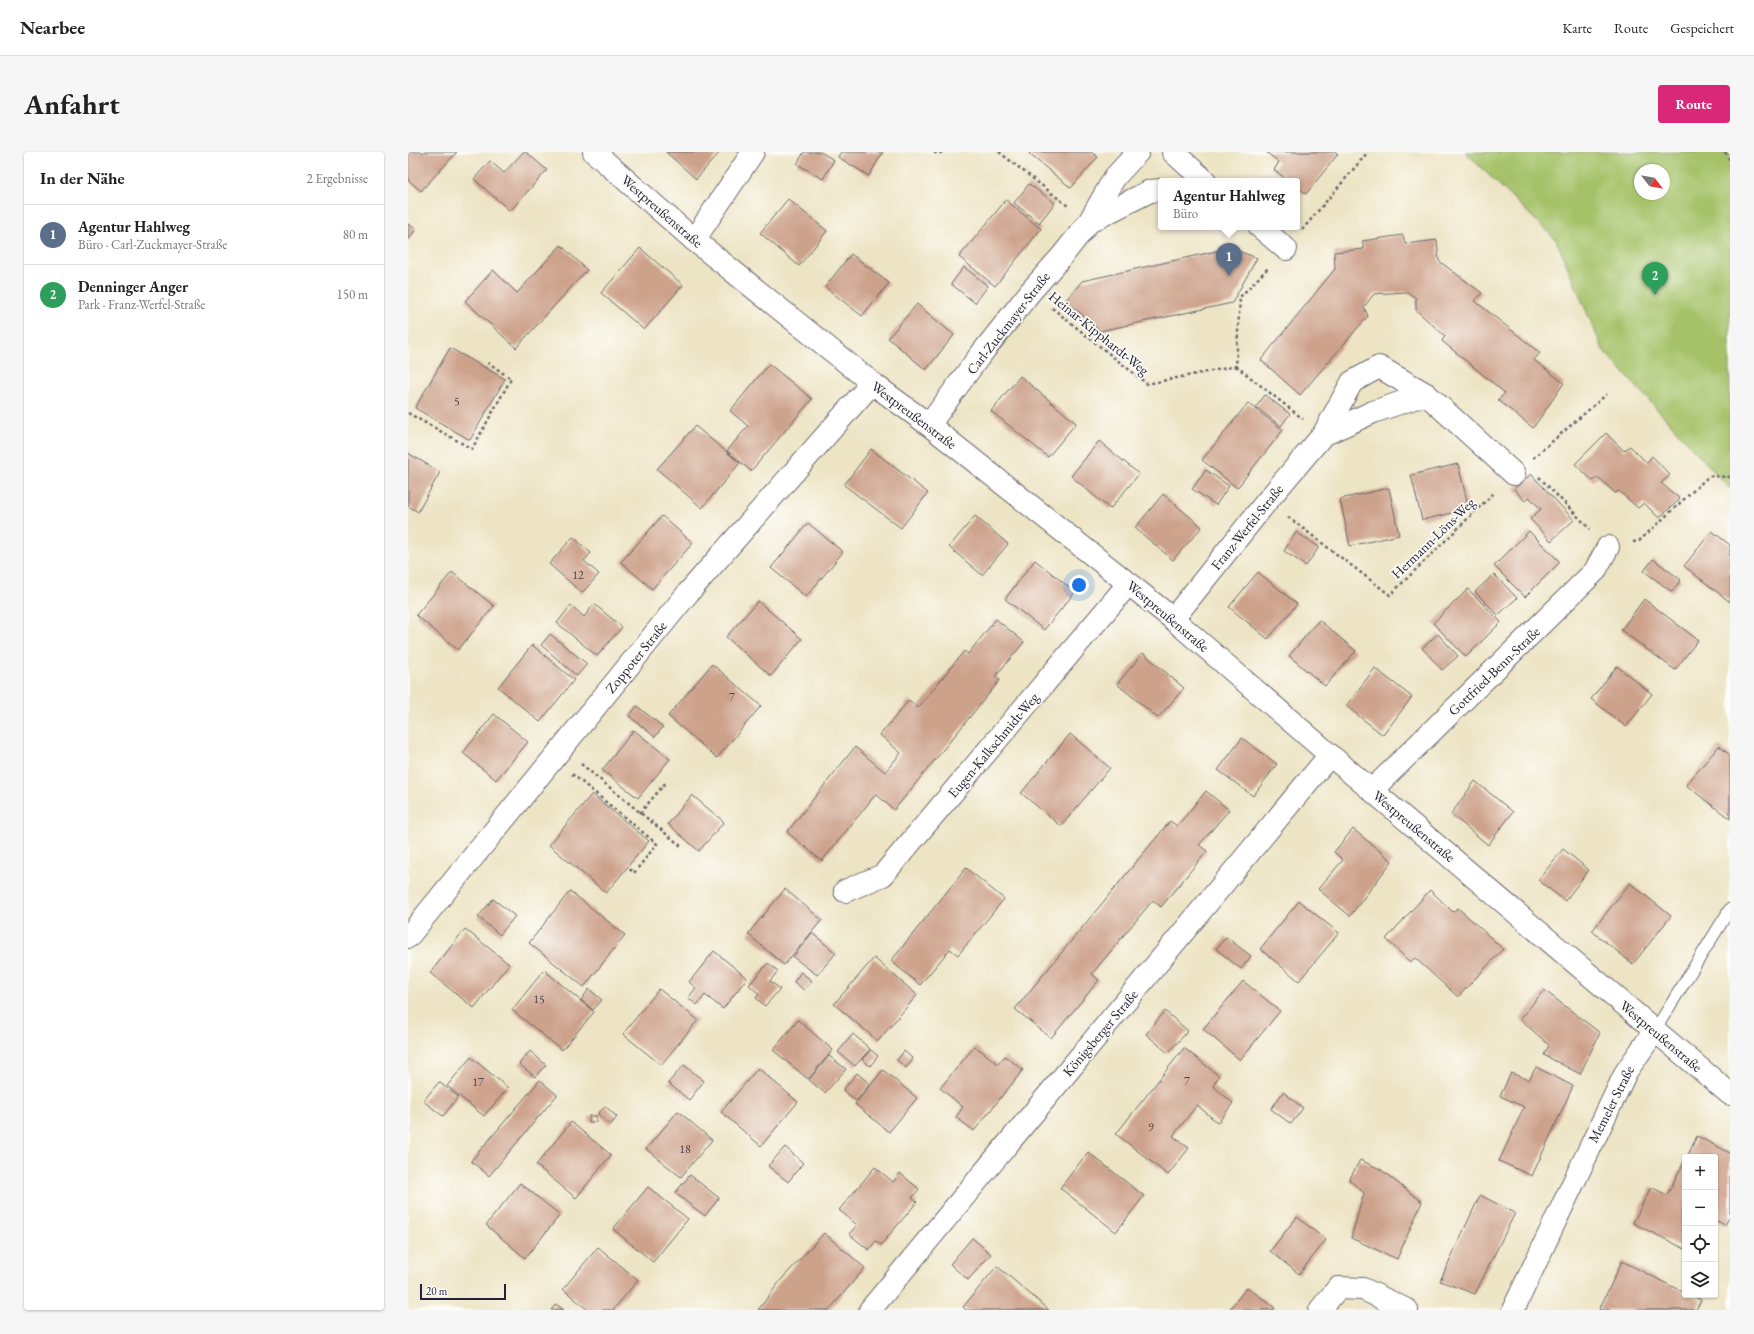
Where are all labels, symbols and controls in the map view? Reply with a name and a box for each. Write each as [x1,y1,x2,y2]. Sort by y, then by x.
text: Nearbee [20,15,85,40]
text: Karte [1562,19,1592,37]
text: Route [1614,19,1648,37]
text: Gespeichert [1670,19,1734,37]
button: Route [1658,85,1730,123]
text: Anfahrt [24,86,120,122]
north arrow [1634,164,1670,200]
text: In der Nähe [40,167,125,189]
text: 2 Ergebnisse [307,170,368,187]
street label: Westpreußenstraße [618,171,707,252]
popup [1158,178,1300,230]
text: Agentur Hahlweg [1173,186,1285,205]
text: Büro [1173,205,1198,222]
text: Agentur Hahlweg [78,217,190,236]
text: 1 [50,226,56,243]
text: 80 m [343,226,368,243]
text: Büro · Carl-Zuckmayer-Straße [78,236,227,253]
pin: 1 [1216,243,1242,276]
pin: 2 [1642,262,1668,295]
street label: Carl-Zuckmayer-Straße [962,268,1054,378]
text: Denninger Anger [78,277,188,296]
text: 2 [50,286,56,303]
text: 150 m [337,286,368,303]
street label: Heinar-Kipphardt-Weg [1045,287,1153,380]
text: Park · Franz-Werfel-Straße [78,296,205,313]
street label: Westpreußenstraße [868,377,961,453]
house number: 5 [454,393,460,409]
street label: Franz-Werfel-Straße [1207,480,1287,573]
street label: Hermann-Löns-Weg [1387,493,1479,582]
house number: 12 [572,567,584,583]
your location [1069,575,1089,595]
street label: Westpreußenstraße [1123,576,1213,656]
street label: Zoppoter Straße [601,617,671,697]
street label: Gottfried-Benn-Straße [1444,622,1544,719]
street label: Eugen-Kalkschmidt-Weg [944,688,1043,801]
house number: 7 [729,689,735,705]
street label: Westpreußenstraße [1369,786,1459,866]
street label: Königsberger Straße [1058,985,1142,1080]
house number: 15 [533,991,545,1007]
street label: Westpreußenstraße [1616,996,1706,1076]
street label: Memeler Straße [1584,1062,1638,1146]
house number: 7 [1184,1073,1190,1089]
house number: 17 [472,1074,484,1090]
house number: 9 [1148,1119,1154,1135]
house number: 18 [679,1141,691,1157]
map controls [1682,1154,1718,1298]
button: + [1682,1154,1718,1190]
button: − [1682,1190,1718,1226]
button: locate [1682,1226,1718,1262]
button: layers [1682,1262,1718,1298]
scale bar [420,1282,506,1301]
text: 20 m [426,1284,447,1298]

